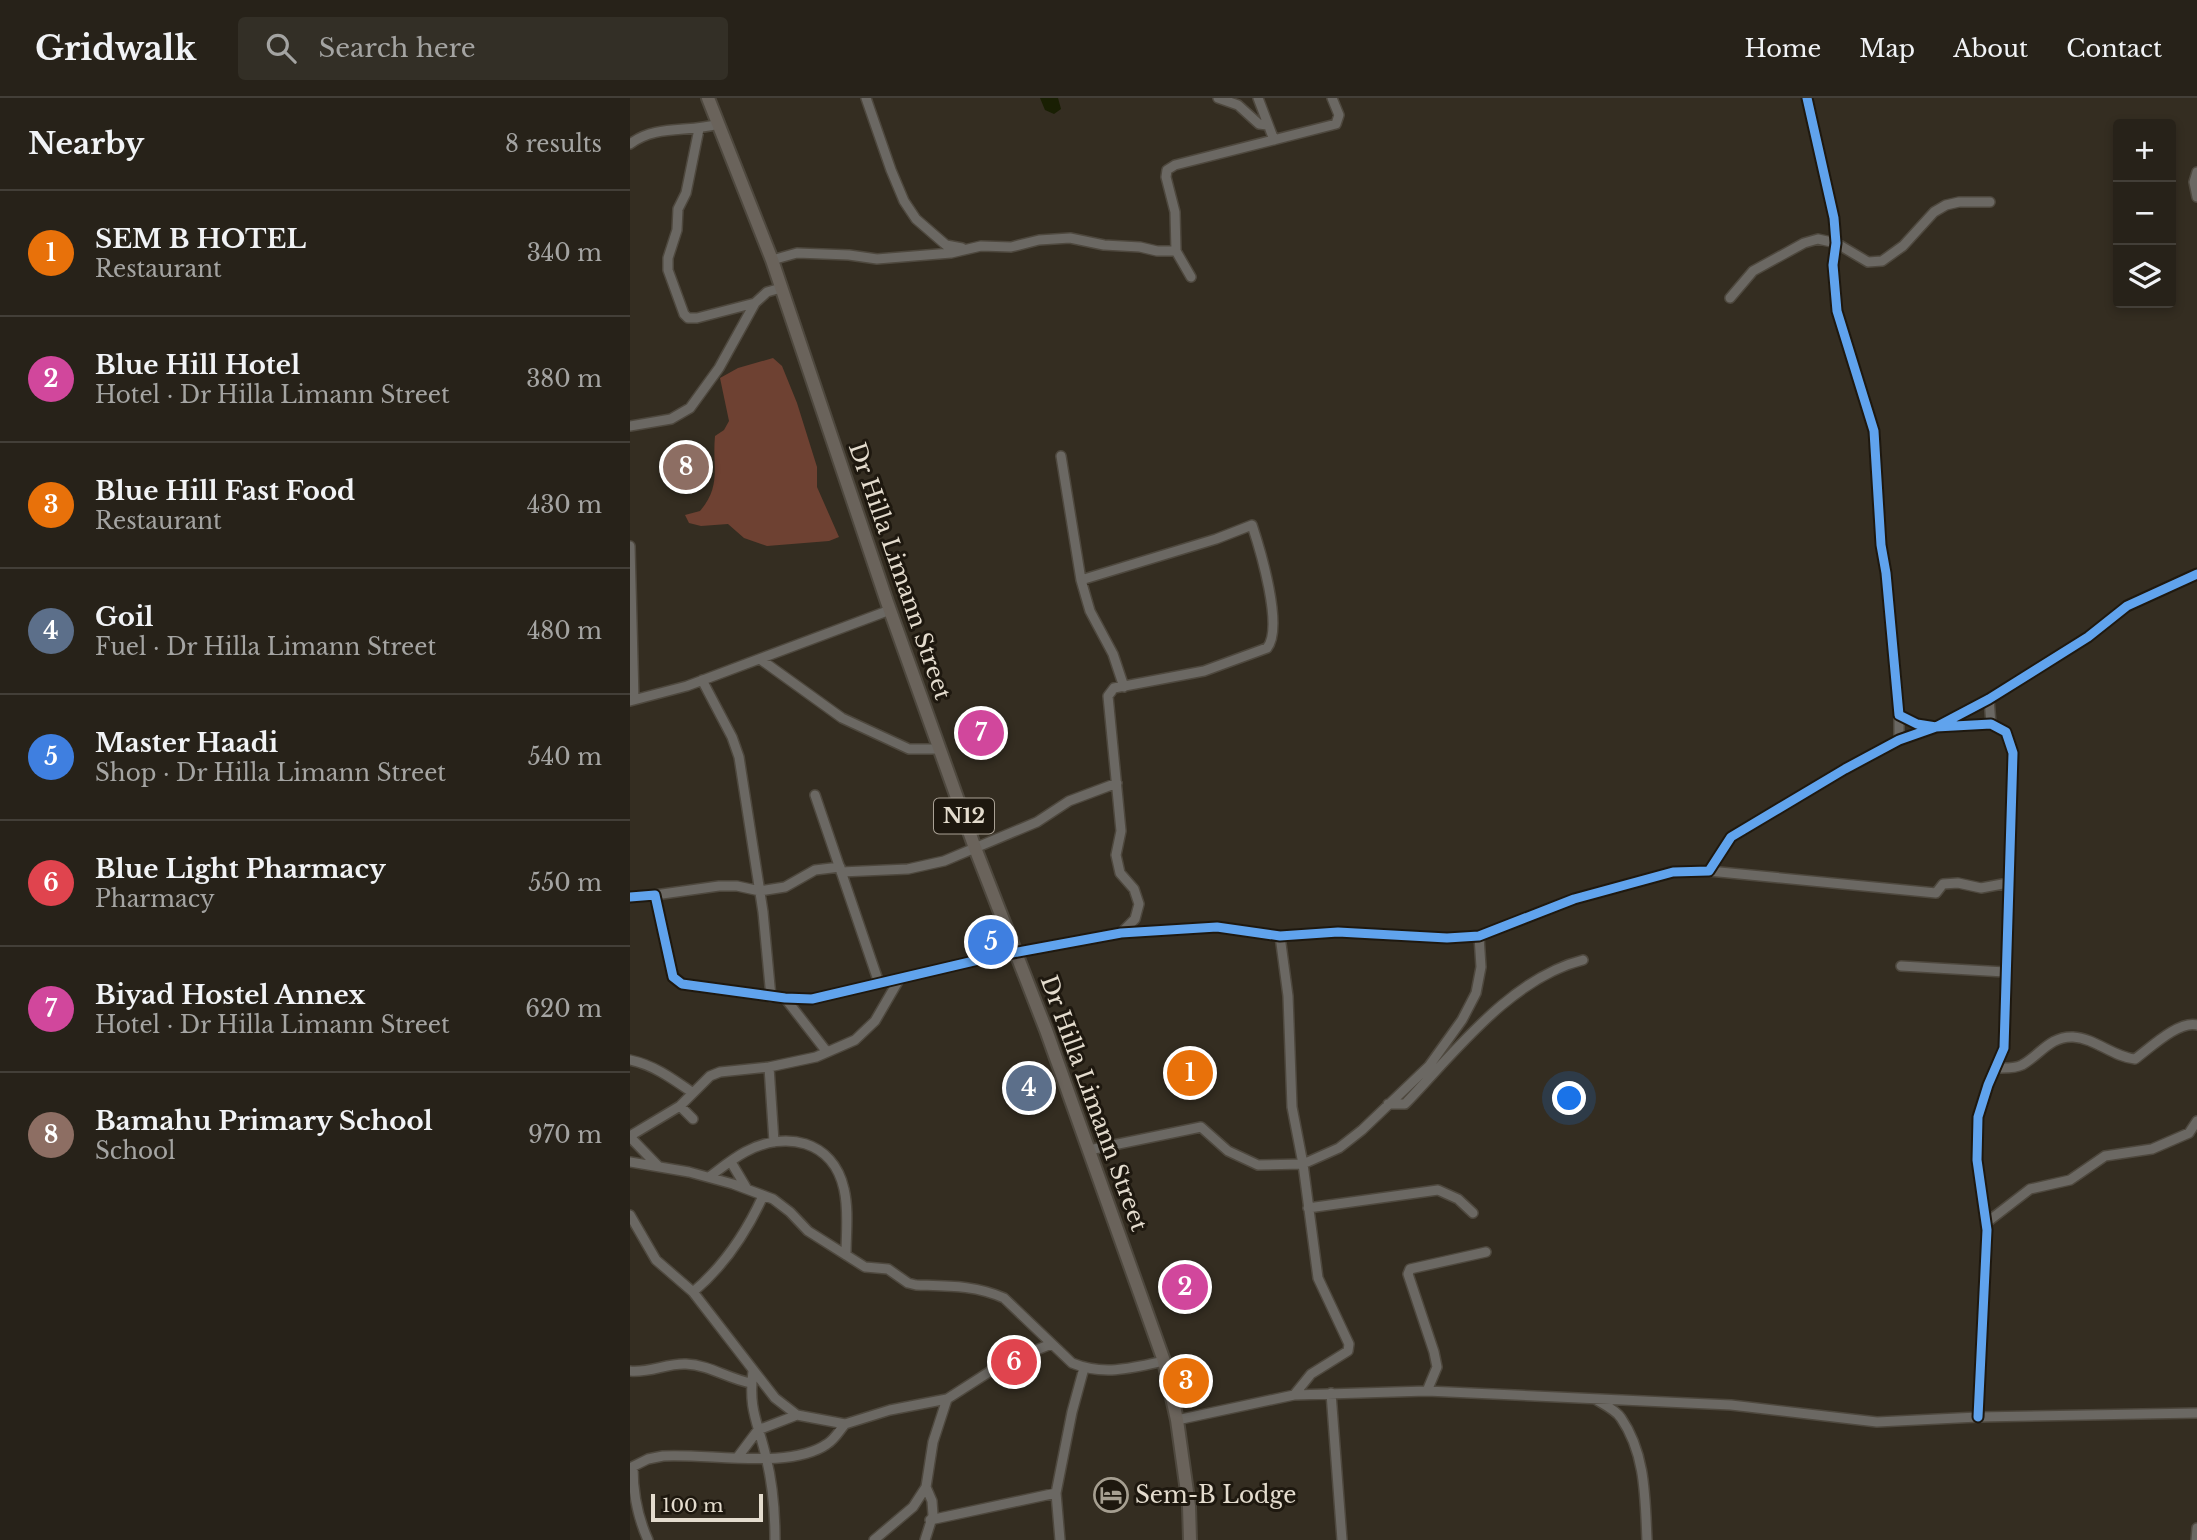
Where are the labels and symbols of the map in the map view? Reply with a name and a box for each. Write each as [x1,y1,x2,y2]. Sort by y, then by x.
street label: Dr Hilla Limann Street [843,439,957,703]
pin: 8 [663,441,709,493]
pin: 7 [958,707,1004,759]
road number: N12 [934,798,994,834]
pin: 5 [968,916,1014,968]
street label: Dr Hilla Limann Street [1035,971,1153,1235]
pin: 1 [1167,1047,1213,1099]
pin: 4 [1006,1062,1052,1114]
your location [1552,1081,1586,1115]
pin: 2 [1162,1261,1208,1313]
pin: 6 [991,1336,1037,1388]
pin: 3 [1163,1355,1209,1407]
hotel icon: Sem-B Lodge [1092,1476,1130,1514]
place label: Sem-B Lodge [1135,1481,1296,1509]
scale bar [651,1491,763,1523]

